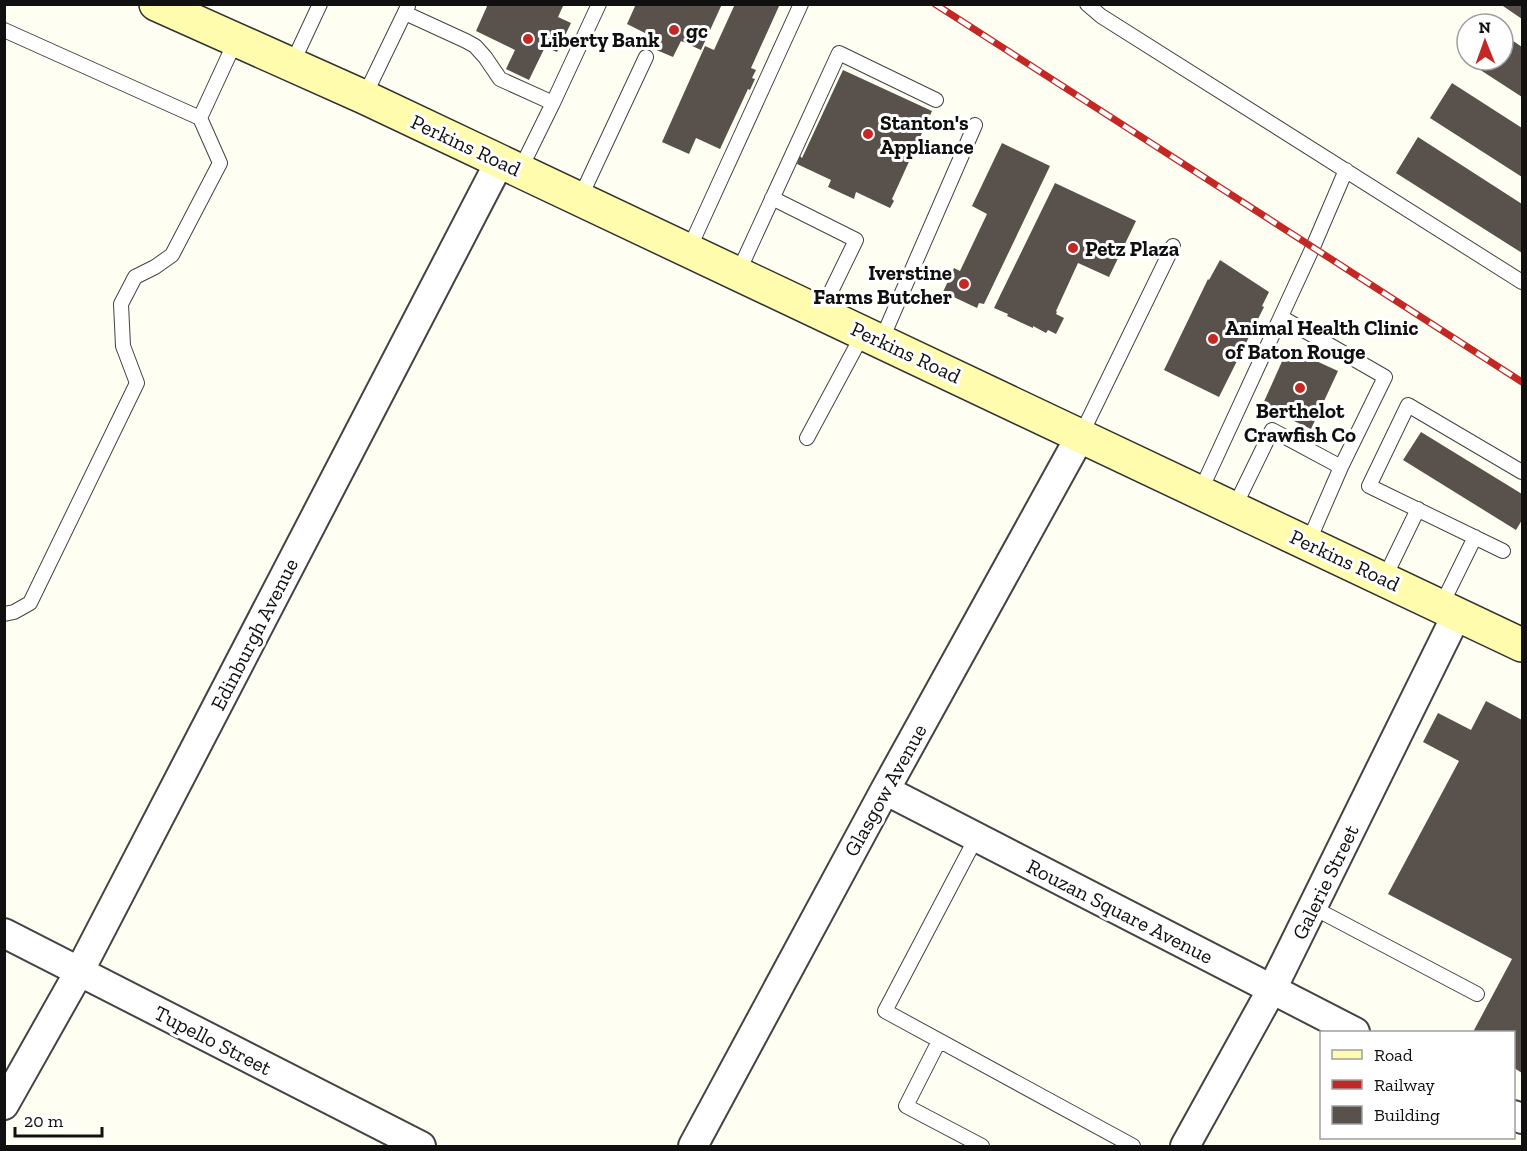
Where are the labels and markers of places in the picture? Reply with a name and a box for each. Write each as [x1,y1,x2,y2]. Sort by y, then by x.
place label: gc [686,18,708,43]
marker: gc [667,23,681,37]
place label: Liberty Bank [540,27,660,52]
marker: Liberty Bank [521,32,535,46]
place label: Stanton's Appliance [880,110,974,159]
marker: Stanton's Appliance [861,127,875,141]
place label: Petz Plaza [1085,236,1180,261]
marker: Petz Plaza [1066,241,1080,255]
place label: Iverstine Farms Butcher [813,260,952,309]
marker: Iverstine Farms Butcher [957,277,971,291]
place label: Animal Health Clinic of Baton Rouge [1225,315,1418,364]
marker: Animal Health Clinic of Baton Rouge [1206,332,1220,346]
marker: Berthelot Crawfish Co [1293,381,1307,395]
place label: Berthelot Crawfish Co [1244,398,1356,447]

